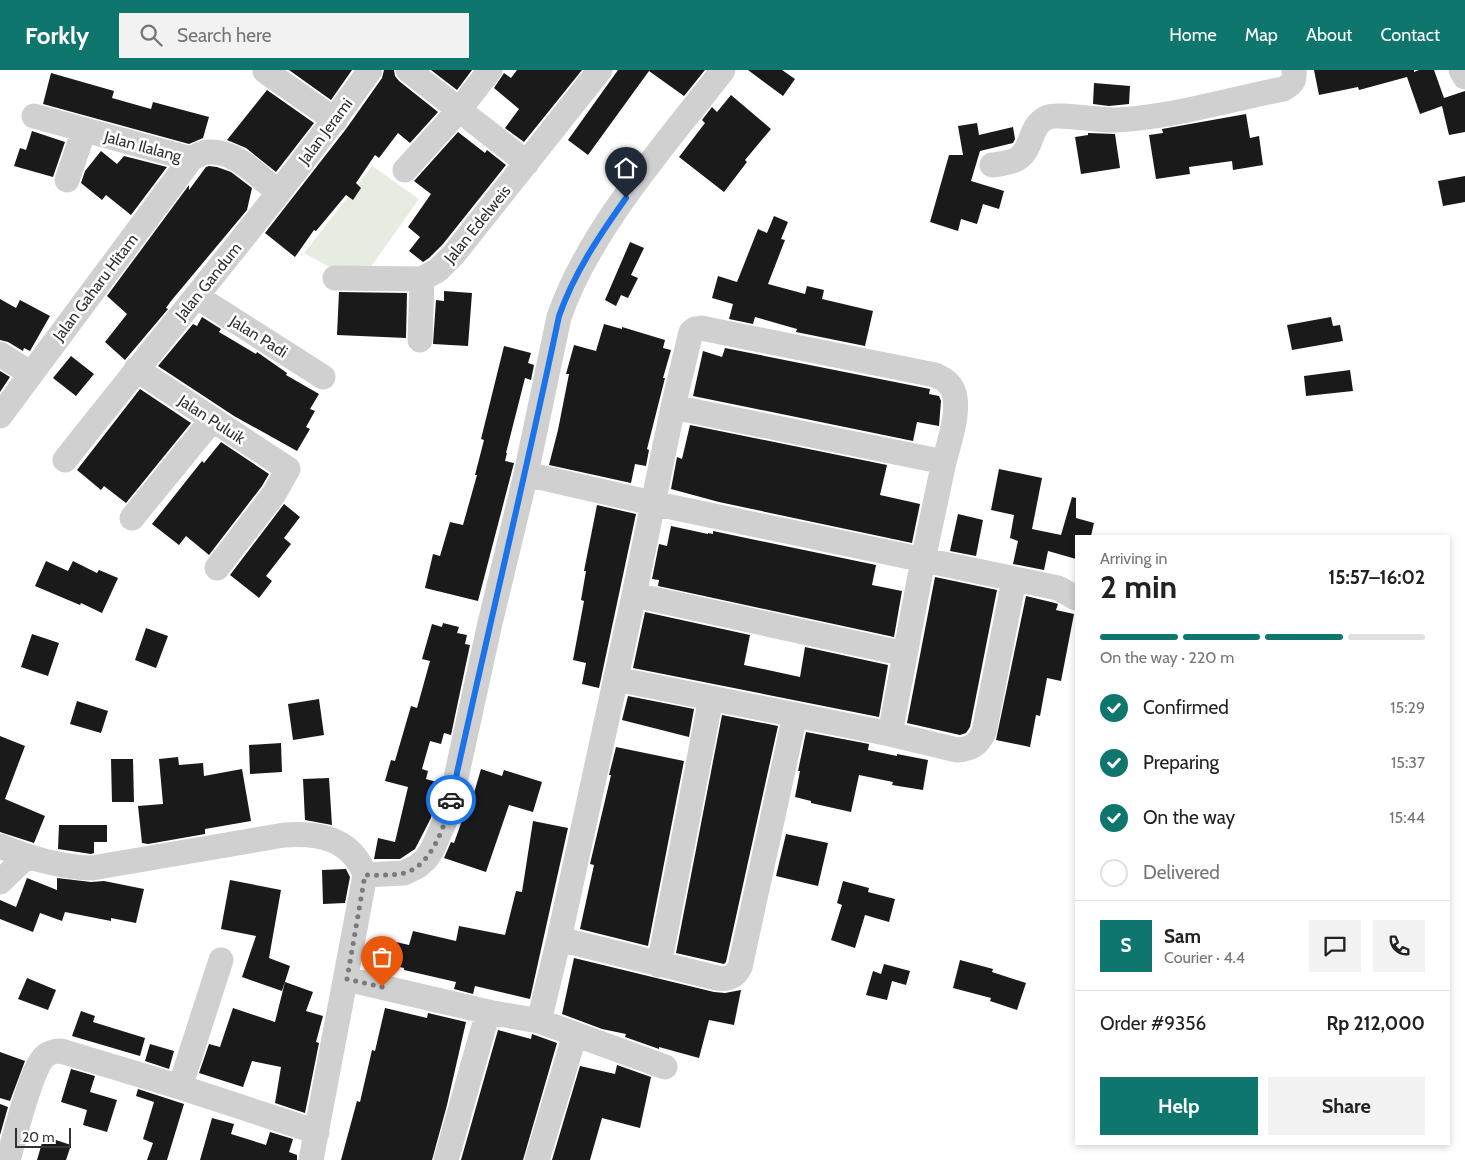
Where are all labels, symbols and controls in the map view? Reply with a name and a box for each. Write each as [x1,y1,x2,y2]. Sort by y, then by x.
search box [119,13,469,58]
text: Forkly [25,21,89,50]
icon: search [137,21,165,49]
text: Search here [177,24,272,47]
text: Home [1169,24,1217,46]
text: Map [1245,24,1278,46]
text: About [1306,24,1352,46]
text: Contact [1380,24,1440,46]
street label: Jalan Jerami [294,95,356,169]
street label: Jalan Ilalang [101,127,185,166]
pin [605,147,647,198]
icon: home [612,154,640,182]
street label: Jalan Edelweis [440,181,515,268]
street label: Jalan Gaharu Hitam [48,230,142,345]
street label: Jalan Gandum [171,239,245,325]
street label: Jalan Padi [226,311,291,362]
street label: Jalan Puluik [174,390,249,448]
text: Arriving in [1100,549,1167,568]
text: 15:57–16:02 [1328,566,1425,589]
text: 2 min [1100,567,1177,606]
text: On the way · 220 m [1100,648,1234,667]
icon: check [1100,694,1128,722]
text: Confirmed [1143,696,1229,719]
text: 15:29 [1390,698,1425,717]
icon: check [1100,749,1128,777]
text: Preparing [1143,751,1219,774]
text: 15:37 [1391,753,1425,772]
courier [426,775,476,825]
icon: car [437,786,465,814]
icon: check [1100,804,1128,832]
text: On the way [1143,806,1235,829]
text: 15:44 [1389,808,1425,827]
text: Delivered [1143,861,1220,884]
button: chat [1309,920,1361,972]
button: phone [1373,920,1425,972]
text: Sam [1164,925,1201,948]
text: S [1120,934,1132,957]
pin [361,936,403,987]
icon: bag [368,943,396,971]
text: Courier · 4.4 [1164,948,1245,967]
text: Order #9356 [1100,1012,1206,1035]
text: Rp 212,000 [1327,1012,1425,1035]
button: Help [1100,1077,1258,1135]
button: Share [1268,1077,1425,1135]
scale bar [15,1125,71,1148]
text: 20 m [22,1128,55,1146]

